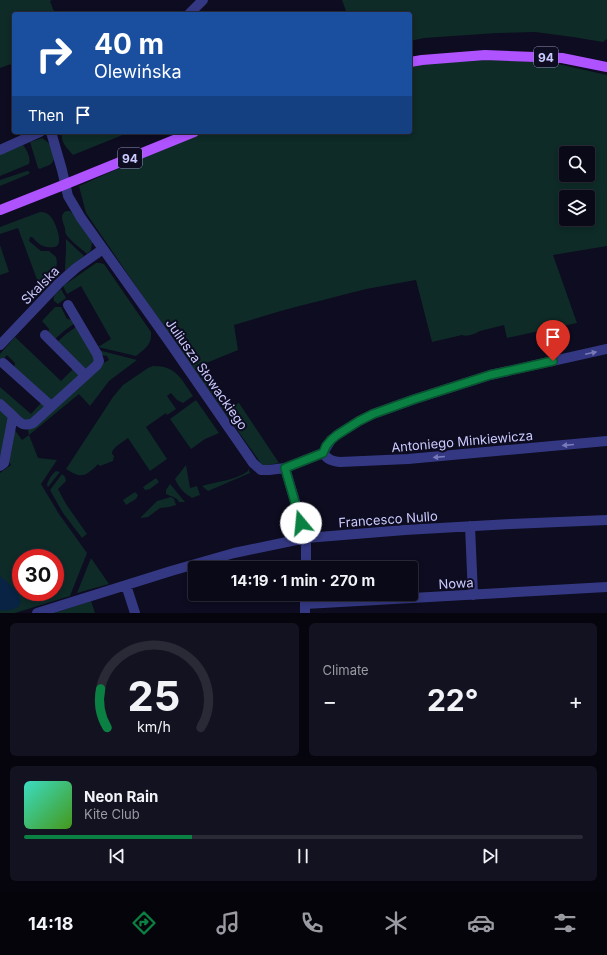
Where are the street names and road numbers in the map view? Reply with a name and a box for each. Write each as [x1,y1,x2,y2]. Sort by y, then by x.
road number: 94 [534,47,558,67]
road number: 94 [118,148,142,168]
street label: Skalska [18,263,62,307]
street label: Juliusza Słowackiego [163,315,252,433]
street label: Antoniego Minkiewicza [391,427,533,455]
street label: Francesco Nullo [338,508,438,530]
street label: Nowa [438,574,474,592]

